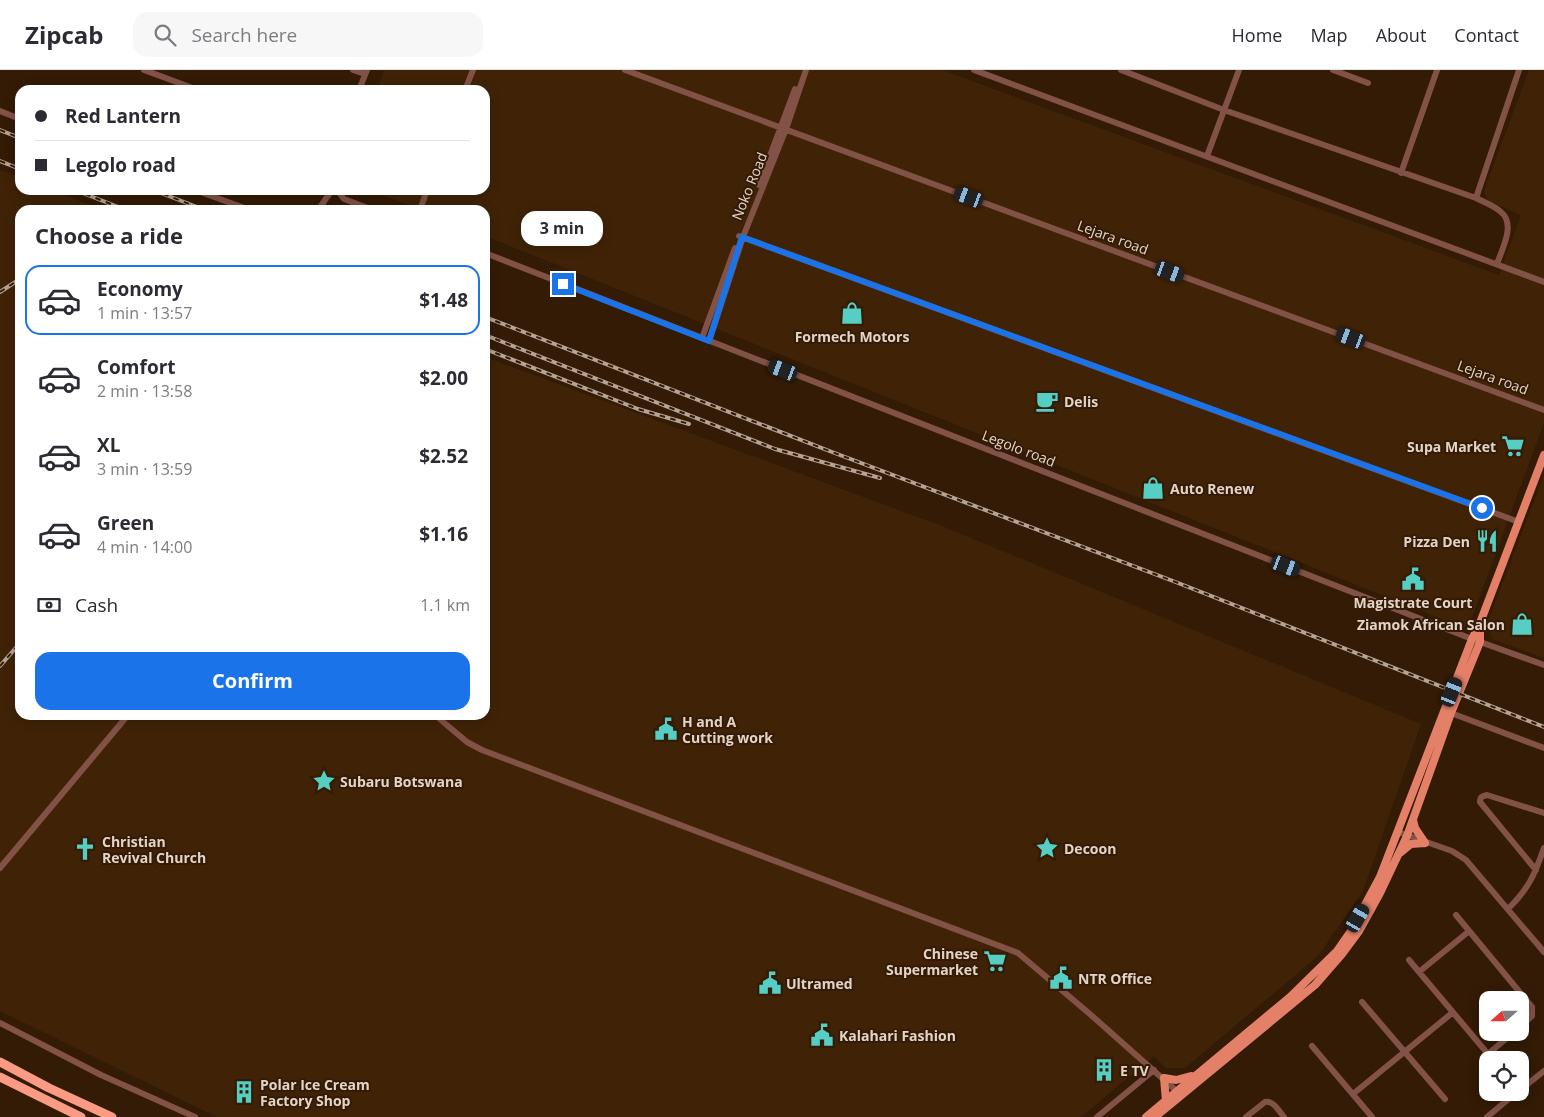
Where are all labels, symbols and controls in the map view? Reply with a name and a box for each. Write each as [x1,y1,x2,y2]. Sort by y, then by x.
search box [133,12,483,57]
text: Zipcab [25,18,103,51]
icon: search [151,21,179,49]
text: Search here [191,22,297,48]
text: Home [1232,23,1282,47]
text: Map [1310,23,1348,47]
text: About [1376,23,1426,47]
text: Contact [1454,23,1519,47]
text: Red Lantern [65,103,181,129]
street label: Noko Road [727,149,771,223]
text: Legolo road [65,152,176,178]
car [952,185,985,209]
callout: 3 min [522,212,604,246]
street label: Lejara road [1075,215,1151,259]
text: 3 min [540,217,584,239]
text: Choose a ride [35,220,183,250]
car [1153,260,1186,284]
route end [552,273,574,295]
text: Economy [97,276,183,302]
icon: car [37,278,82,323]
text: $1.48 [419,287,468,313]
shop icon: Formech Motors [839,300,865,326]
text: 1 min · 13:57 [97,302,192,324]
car [1334,326,1367,350]
place label: Formech Motors [795,327,909,346]
text: Comfort [97,354,176,380]
street label: Lejara road [1455,355,1531,399]
icon: car [37,356,82,401]
car [766,358,799,382]
text: $2.00 [419,365,468,391]
text: 2 min · 13:58 [97,380,192,402]
cafe icon: Delis [1034,388,1060,414]
place label: Delis [1064,392,1098,411]
street label: Legolo road [980,425,1058,471]
text: XL [97,432,120,458]
supermarket icon: Supa Market [1500,433,1526,459]
icon: car [37,434,82,479]
place label: Supa Market [1407,437,1496,456]
text: $2.52 [419,443,468,469]
text: 3 min · 13:59 [97,458,192,480]
shop icon: Auto Renew [1140,475,1166,501]
place label: Auto Renew [1170,479,1254,498]
route start [1471,497,1493,519]
text: Green [97,510,154,536]
icon: car [37,512,82,557]
text: $1.16 [419,521,468,547]
restaurant icon: Pizza Den [1474,528,1500,554]
place label: Pizza Den [1403,532,1470,551]
text: 4 min · 14:00 [97,536,192,558]
car [1269,554,1302,578]
public building icon: Magistrate Court [1400,566,1426,592]
icon: cash [35,591,63,619]
text: Cash [75,592,118,618]
place label: Magistrate Court [1354,593,1472,612]
text: 1.1 km [420,594,470,616]
shop icon: Ziamok African Salon [1509,611,1535,637]
place label: Ziamok African Salon [1357,615,1505,634]
button: Confirm [35,652,470,710]
car [1439,675,1464,709]
place label: H and A Cutting work [682,712,773,747]
public building icon: H and A Cutting work [653,716,679,742]
place icon: Subaru Botswana [311,768,337,794]
place label: Subaru Botswana [340,772,463,791]
place label: Christian Revival Church [102,832,206,867]
place icon: Decoon [1034,835,1060,861]
church icon: Christian Revival Church [72,836,98,862]
place label: Decoon [1064,839,1116,858]
car [1344,901,1371,935]
place label: Chinese Supermarket [886,944,978,979]
supermarket icon: Chinese Supermarket [982,948,1008,974]
public building icon: NTR Office [1048,965,1074,991]
place label: NTR Office [1078,969,1152,988]
public building icon: Ultramed [757,970,783,996]
place label: Ultramed [786,974,853,993]
north arrow [1479,991,1529,1041]
map controls [1479,991,1529,1101]
public building icon: Kalahari Fashion [809,1022,835,1048]
place label: Kalahari Fashion [839,1026,956,1045]
button: locate [1479,1051,1529,1101]
building icon: E TV [1091,1057,1117,1083]
place label: E TV [1120,1061,1150,1080]
place label: Polar Ice Cream Factory Shop [260,1075,370,1110]
building icon: Polar Ice Cream Factory Shop [231,1079,257,1105]

